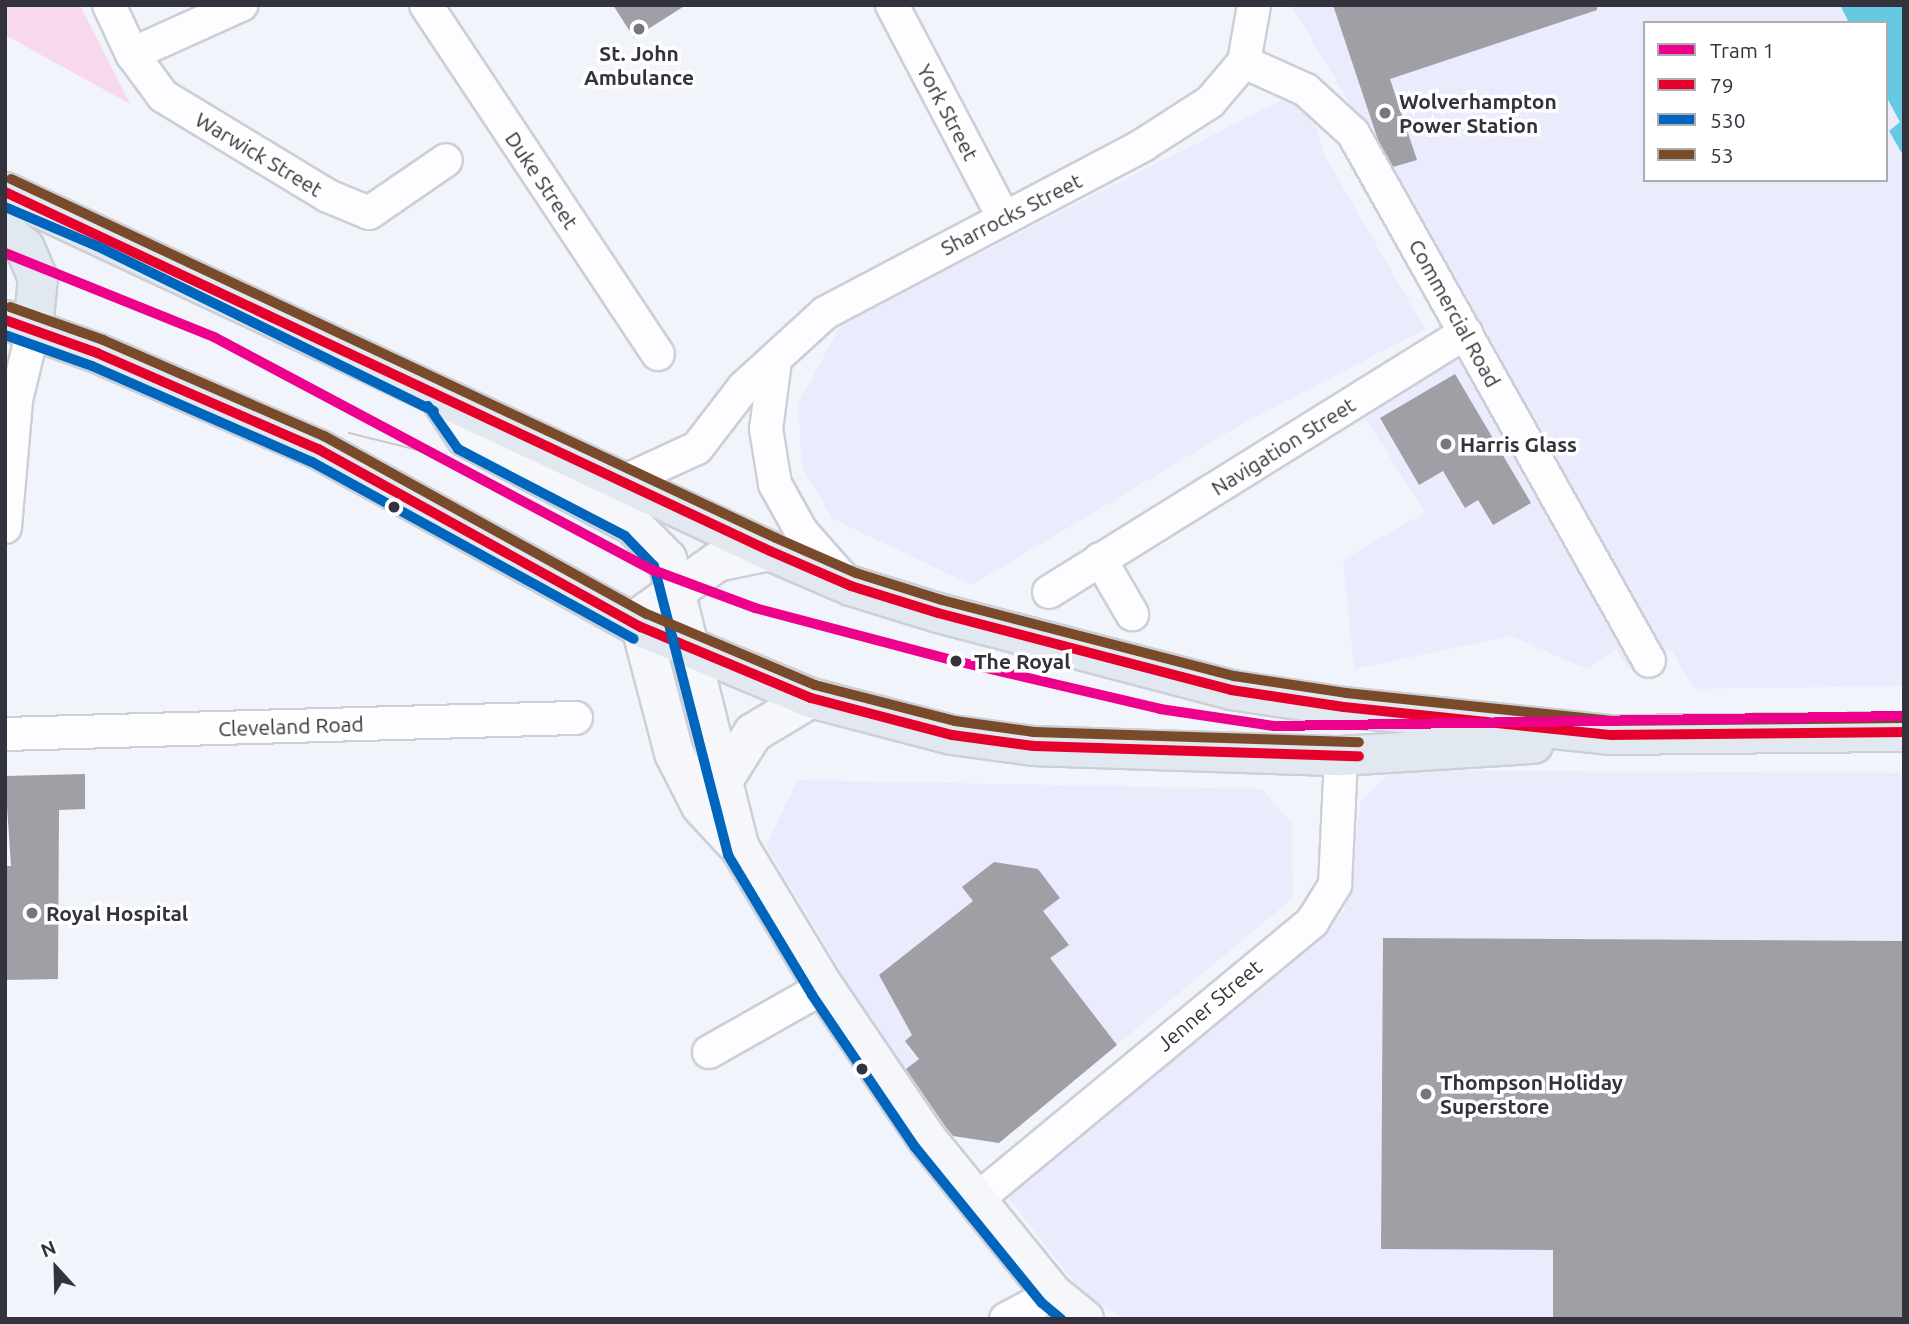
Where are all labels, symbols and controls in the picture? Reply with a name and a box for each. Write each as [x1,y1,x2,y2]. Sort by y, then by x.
marker: St. John Ambulance [631,21,647,37]
legend [1643,21,1888,182]
text: Tram 1 [1710,38,1774,62]
place label: St. John Ambulance [584,40,694,90]
street label: York Street [912,59,984,165]
text: 79 [1710,73,1734,97]
place label: Wolverhampton Power Station [1399,88,1557,138]
marker: Wolverhampton Power Station [1377,105,1393,121]
street label: Warwick Street [191,106,327,202]
text: 530 [1710,108,1746,132]
street label: Duke Street [500,126,584,234]
text: 53 [1710,143,1734,167]
street label: Sharrocks Street [936,168,1086,260]
street label: Commercial Road [1404,235,1506,391]
street label: Navigation Street [1206,392,1360,500]
place label: Harris Glass [1460,431,1577,457]
marker: Harris Glass [1438,436,1454,452]
unlabelled marker [387,500,401,514]
place label: The Royal [974,648,1070,674]
marker: The Royal [944,649,968,673]
street label: Cleveland Road [218,711,364,741]
place label: Royal Hospital [46,900,188,926]
marker: Royal Hospital [24,905,40,921]
street label: Jenner Street [1152,954,1266,1056]
unlabelled marker [855,1062,869,1076]
place label: Thompson Holiday Superstore [1440,1069,1623,1119]
marker: Thompson Holiday Superstore [1418,1086,1434,1102]
north arrow [21,1233,91,1303]
text: N [37,1236,59,1261]

